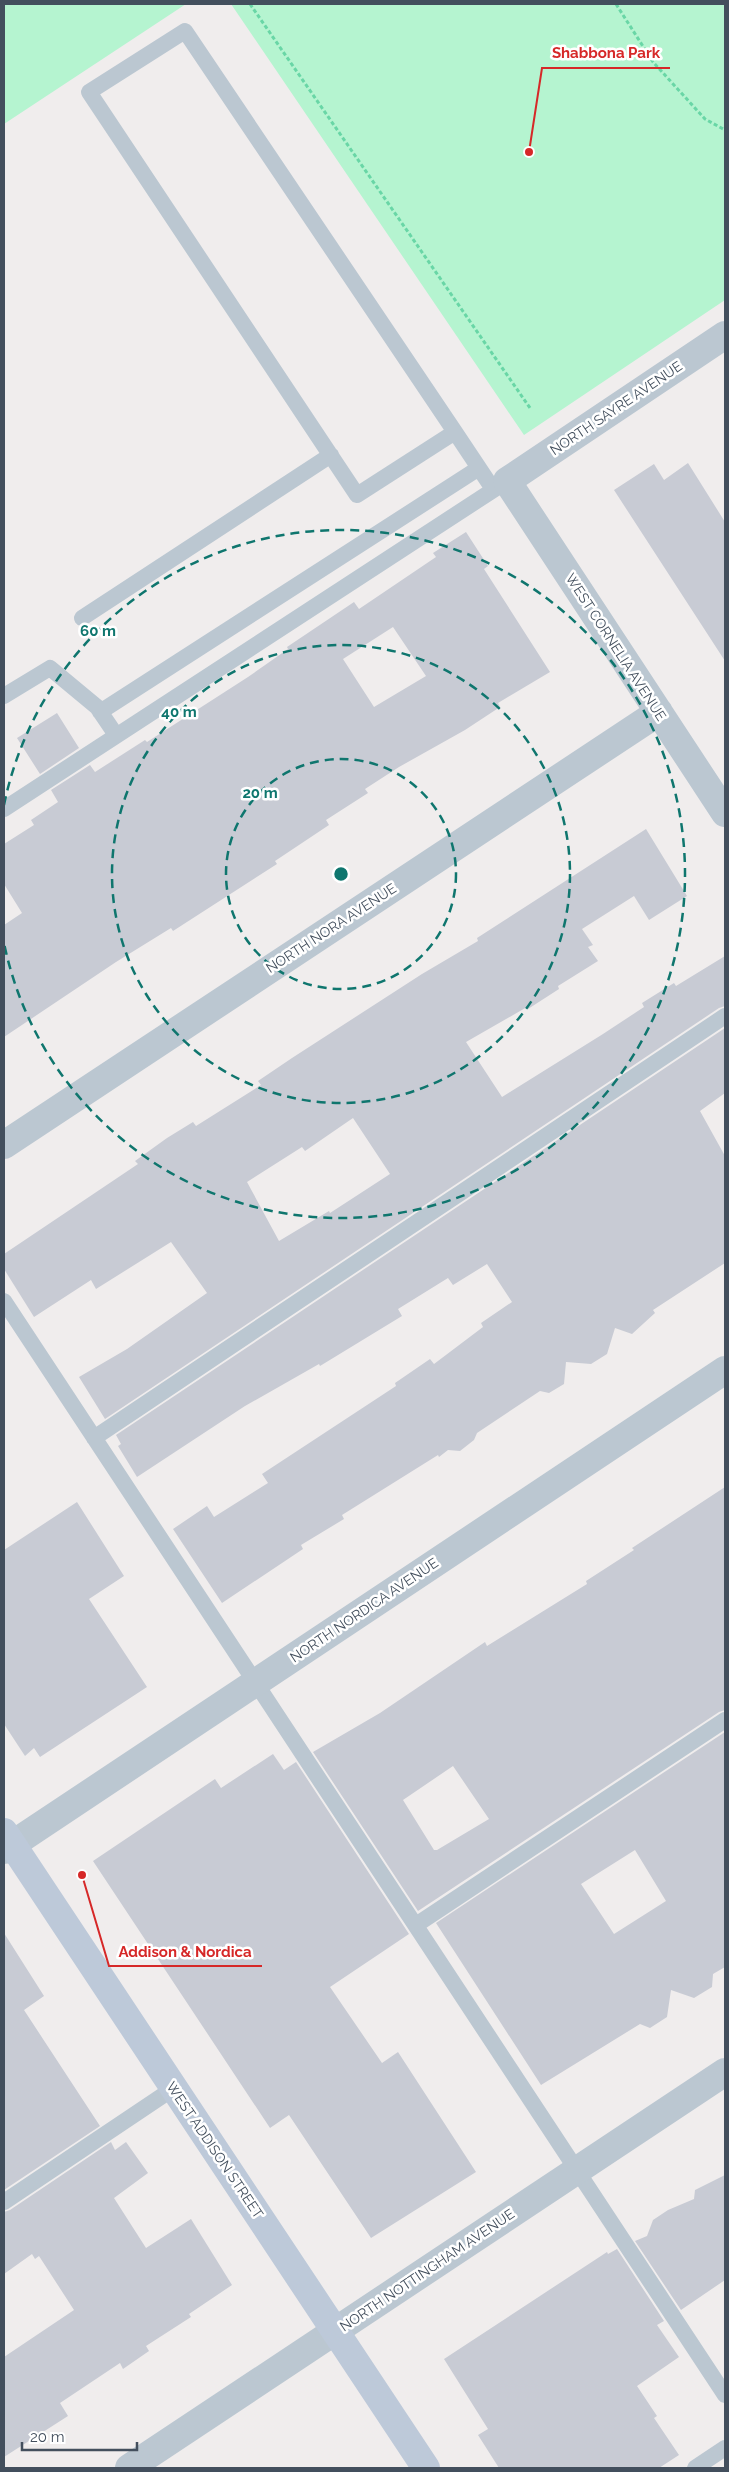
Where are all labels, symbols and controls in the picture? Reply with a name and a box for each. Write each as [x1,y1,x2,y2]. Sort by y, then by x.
callout: Shabbona Park [542,38,670,68]
text: Shabbona Park [552,44,661,62]
street label: NORTH SAYRE AVENUE [547,358,685,458]
street label: WEST CORNELIA AVENUE [562,570,670,724]
text: 60 m [80,622,116,640]
text: 40 m [161,703,197,721]
text: 20 m [242,784,278,802]
centre of rings [332,865,350,883]
street label: NORTH NORA AVENUE [263,880,399,976]
street label: NORTH NORDICA AVENUE [287,1554,441,1666]
callout: Addison & Nordica [109,1936,262,1966]
text: Addison & Nordica [118,1943,252,1961]
street label: WEST ADDISON STREET [163,2079,267,2222]
street label: NORTH NOTTINGHAM AVENUE [337,2206,517,2334]
scale bar [22,2420,138,2452]
text: 20 m [30,2428,65,2446]

